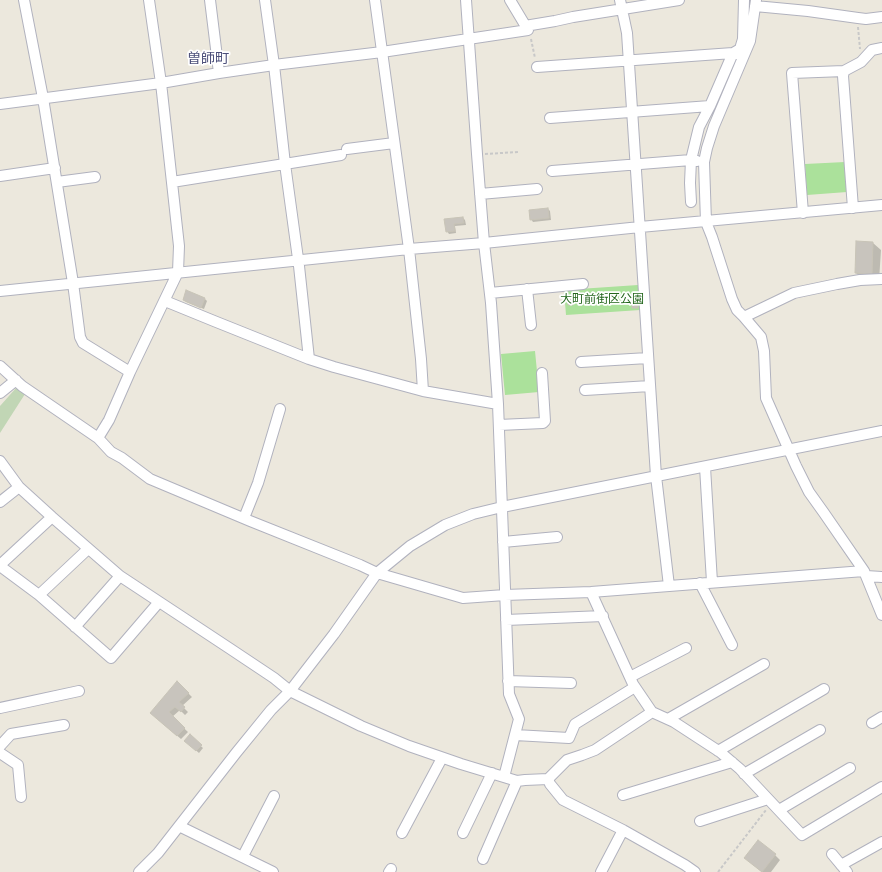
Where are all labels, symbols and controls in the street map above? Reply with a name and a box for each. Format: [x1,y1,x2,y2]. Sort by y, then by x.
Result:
district label: 曽師町 [187,52,229,68]
park label: 大町前街区公園 [560,293,644,307]

